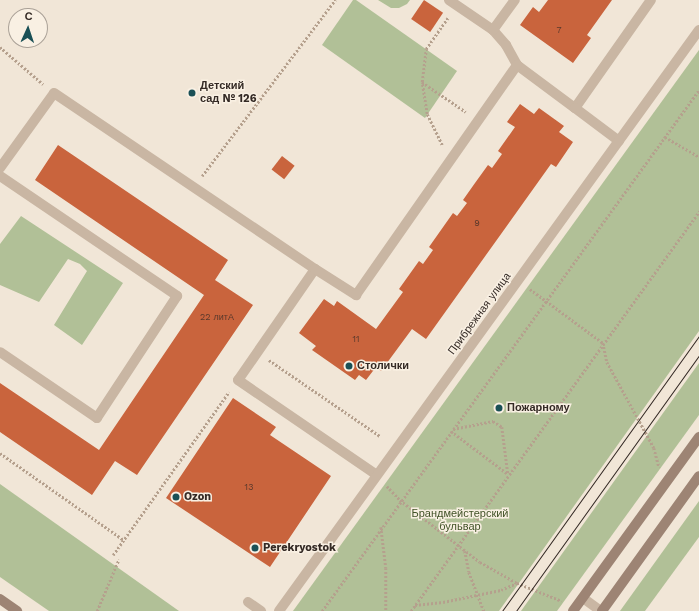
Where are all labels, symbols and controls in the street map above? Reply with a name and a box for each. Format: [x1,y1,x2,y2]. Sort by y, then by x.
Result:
north arrow [8,8,48,48]
text: С [24,10,33,23]
house number: 7 [556,25,562,35]
place label: Детский сад № 126 [200,80,257,106]
marker: Детский сад № 126 [187,88,197,98]
house number: 9 [474,218,480,228]
street label: Прибрежная улица [446,270,514,358]
house number: 22 литА [200,312,234,322]
house number: 11 [352,334,360,344]
place label: Столички [357,359,409,373]
marker: Столички [344,361,354,371]
place label: Пожарному [507,401,570,415]
marker: Пожарному [494,403,504,413]
house number: 13 [245,482,253,492]
place label: Ozon [184,490,211,504]
marker: Ozon [171,492,181,502]
park label: Брандмейстерский бульвар [411,508,509,534]
place label: Perekryostok [263,541,336,555]
marker: Perekryostok [250,543,260,553]

